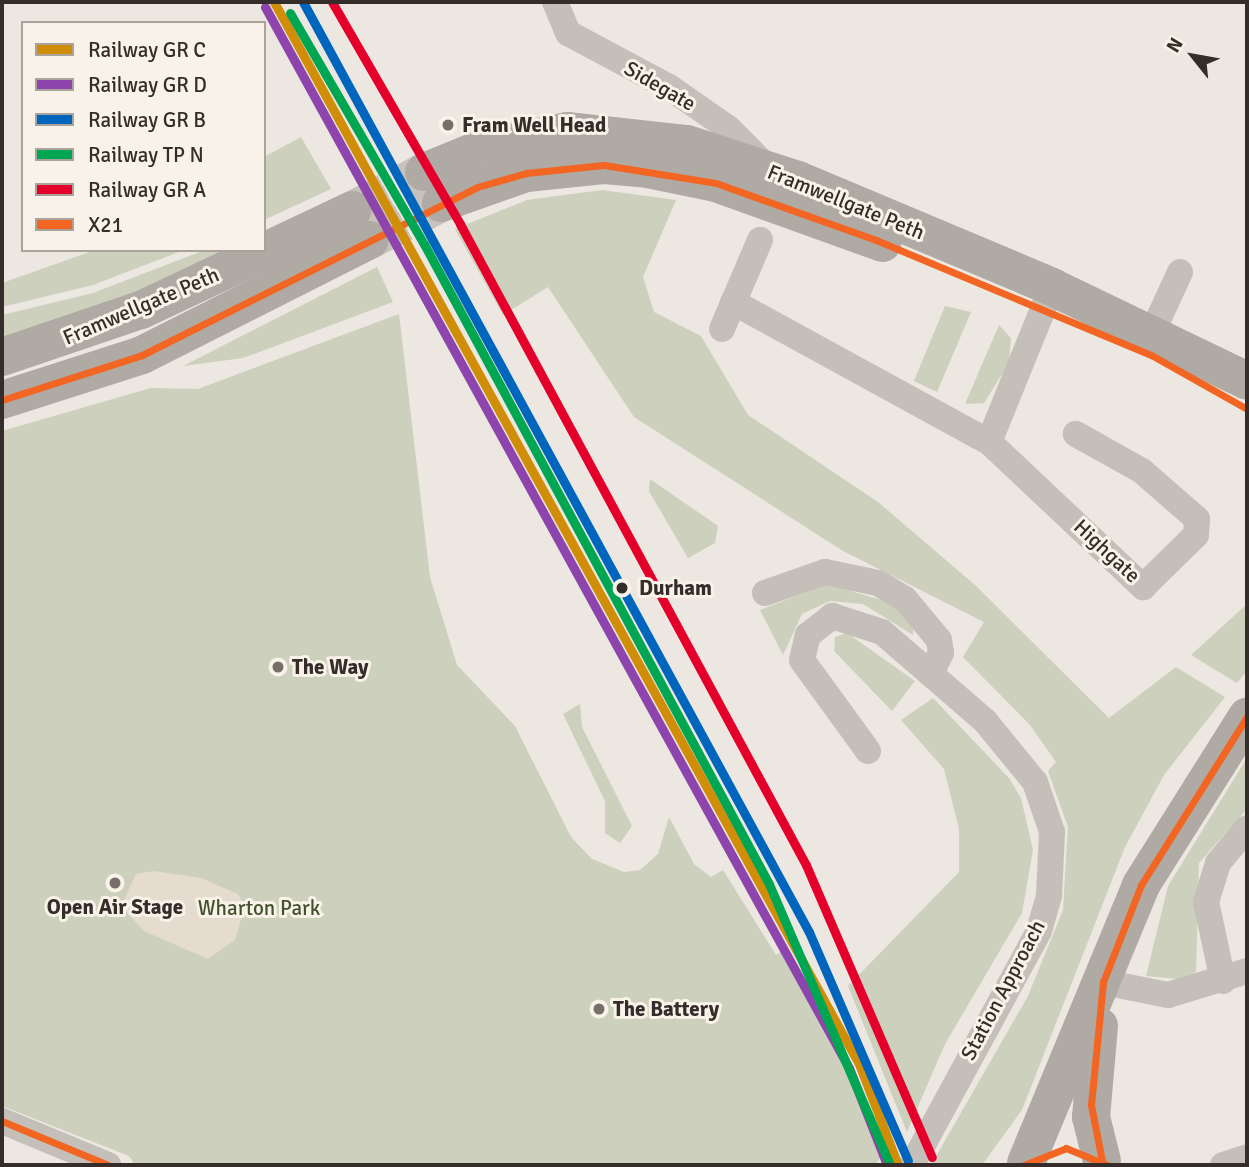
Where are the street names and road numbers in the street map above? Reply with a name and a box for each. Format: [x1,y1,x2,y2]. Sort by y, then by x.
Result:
street label: Sidegate [620,56,700,116]
street label: Framwellgate Peth [764,159,928,245]
street label: Framwellgate Peth [59,262,223,350]
street label: Highgate [1069,514,1145,588]
street label: Station Approach [956,916,1050,1064]

